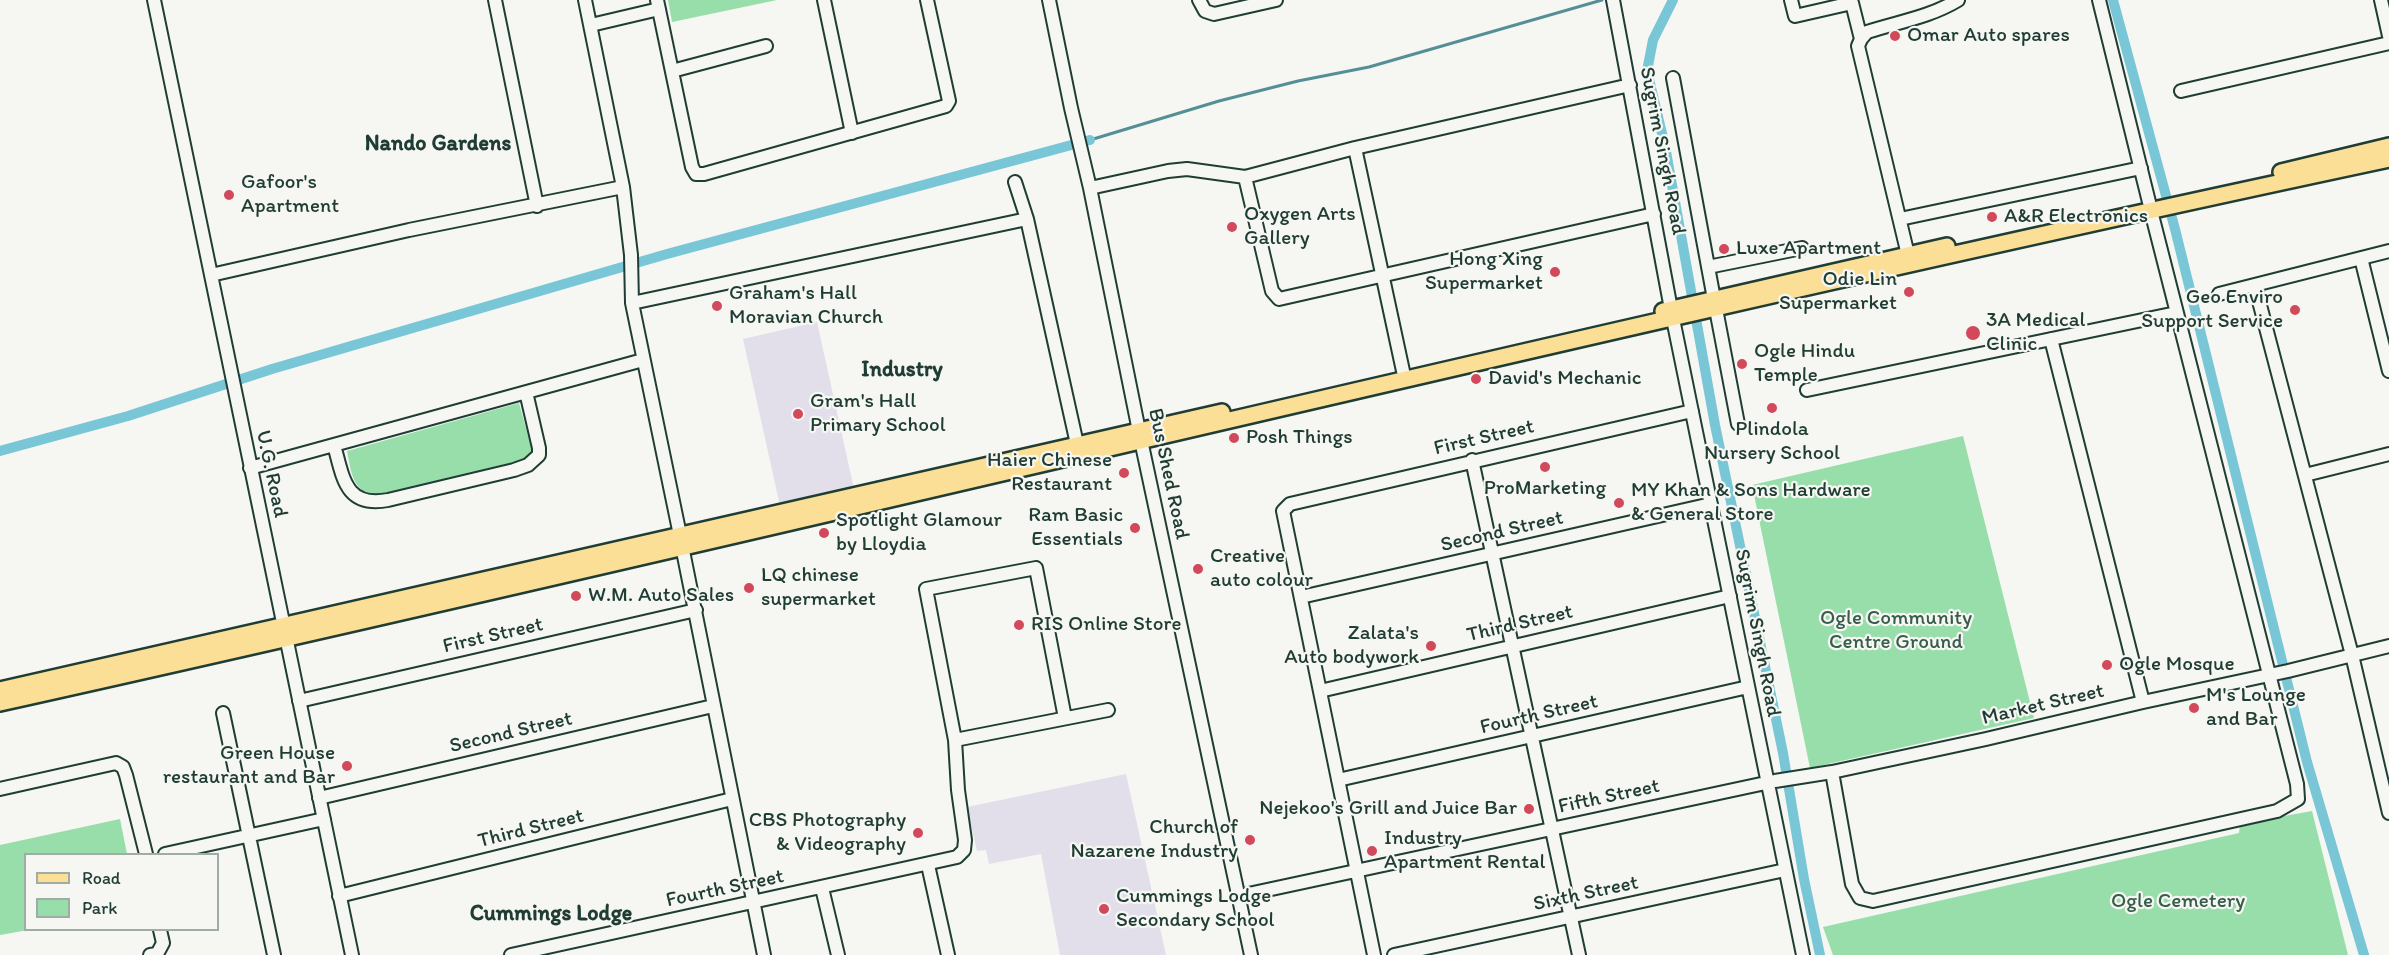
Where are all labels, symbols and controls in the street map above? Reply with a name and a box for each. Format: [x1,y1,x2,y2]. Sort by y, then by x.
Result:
place label: Omar Auto spares [1907,23,2070,49]
marker: Omar Auto spares [1888,29,1902,43]
street label: Sugrim Singh Road [1633,65,1691,237]
district label: Nando Gardens [365,131,511,157]
place label: Gafoor's Apartment [241,170,339,220]
marker: Gafoor's Apartment [222,188,236,202]
place label: Oxygen Arts Gallery [1244,202,1356,252]
place label: A&R Electronics [2004,204,2148,230]
marker: A&R Electronics [1985,210,1999,224]
marker: Oxygen Arts Gallery [1225,220,1239,234]
place label: Luxe Apartment [1736,236,1881,262]
marker: Luxe Apartment [1717,242,1731,256]
place label: Hong Xing Supermarket [1425,247,1543,297]
marker: Hong Xing Supermarket [1548,265,1562,279]
place label: Odie Lin Supermarket [1779,267,1897,317]
place label: Graham's Hall Moravian Church [729,281,883,331]
marker: Odie Lin Supermarket [1902,285,1916,299]
place label: Geo Enviro Support Service [2141,285,2283,335]
marker: Graham's Hall Moravian Church [710,299,724,313]
marker: Geo Enviro Support Service [2288,303,2302,317]
place label: 3A Medical Clinic [1986,308,2085,358]
marker: 3A Medical Clinic [1964,324,1982,342]
place label: Ogle Hindu Temple [1754,339,1855,389]
district label: Industry [861,357,943,383]
marker: Ogle Hindu Temple [1735,357,1749,371]
place label: David's Mechanic [1488,366,1642,392]
marker: David's Mechanic [1469,372,1483,386]
place label: Gram's Hall Primary School [810,389,946,439]
marker: Plindola Nursery School [1765,401,1779,415]
street label: Bus Shed Road [1142,406,1194,542]
marker: Gram's Hall Primary School [791,407,805,421]
street label: First Street [1431,414,1537,462]
place label: Plindola Nursery School [1704,417,1840,467]
place label: Posh Things [1246,425,1353,451]
street label: U.G. Road [249,428,293,520]
marker: Posh Things [1227,431,1241,445]
place label: Haier Chinese Restaurant [987,448,1112,498]
marker: ProMarketing [1538,460,1552,474]
marker: Haier Chinese Restaurant [1117,466,1131,480]
place label: ProMarketing [1484,476,1606,502]
place label: MY Khan & Sons Hardware & General Store [1631,478,1871,528]
marker: MY Khan & Sons Hardware & General Store [1612,496,1626,510]
place label: Ram Basic Essentials [1028,503,1123,553]
street label: Second Street [1438,506,1566,558]
place label: Spotlight Glamour by Lloydia [836,508,1002,558]
marker: Ram Basic Essentials [1128,521,1142,535]
marker: Spotlight Glamour by Lloydia [817,526,831,540]
place label: Creative auto colour [1210,544,1313,594]
street label: Sugrim Singh Road [1728,547,1786,719]
marker: Creative auto colour [1191,562,1205,576]
place label: LQ chinese supermarket [761,563,876,613]
marker: LQ chinese supermarket [742,581,756,595]
place label: W.M. Auto Sales [588,583,734,609]
marker: W.M. Auto Sales [569,589,583,603]
street label: Third Street [1465,600,1575,648]
park label: Ogle Community Centre Ground [1820,606,1972,656]
street label: First Street [440,612,546,660]
place label: RIS Online Store [1031,612,1181,638]
marker: RIS Online Store [1012,618,1026,632]
place label: Zalata's Auto bodywork [1284,621,1419,671]
marker: Zalata's Auto bodywork [1424,639,1438,653]
place label: Ogle Mosque [2119,652,2235,678]
marker: Ogle Mosque [2100,658,2114,672]
street label: Market Street [1979,679,2107,731]
place label: M's Lounge and Bar [2206,683,2306,733]
street label: Fourth Street [1478,689,1600,741]
marker: M's Lounge and Bar [2187,701,2201,715]
street label: Second Street [447,707,575,759]
place label: Green House restaurant and Bar [163,741,335,791]
marker: Green House restaurant and Bar [340,759,354,773]
street label: Fifth Street [1556,774,1662,820]
place label: Nejekoo's Grill and Juice Bar [1259,796,1517,822]
marker: Nejekoo's Grill and Juice Bar [1522,802,1536,816]
street label: Third Street [476,804,586,854]
place label: CBS Photography & Videography [749,808,906,858]
place label: Church of Nazarene Industry [1070,815,1238,865]
marker: CBS Photography & Videography [911,826,925,840]
place label: Industry Apartment Rental [1384,826,1545,876]
marker: Church of Nazarene Industry [1243,833,1257,847]
marker: Industry Apartment Rental [1365,844,1379,858]
legend [24,853,219,931]
street label: Fourth Street [664,864,786,914]
text: Road [82,867,121,889]
street label: Sixth Street [1531,871,1641,917]
place label: Cummings Lodge Secondary School [1116,884,1275,934]
park label: Ogle Cemetery [2111,889,2245,915]
text: Park [82,897,117,919]
district label: Cummings Lodge [470,901,632,927]
marker: Cummings Lodge Secondary School [1097,902,1111,916]

